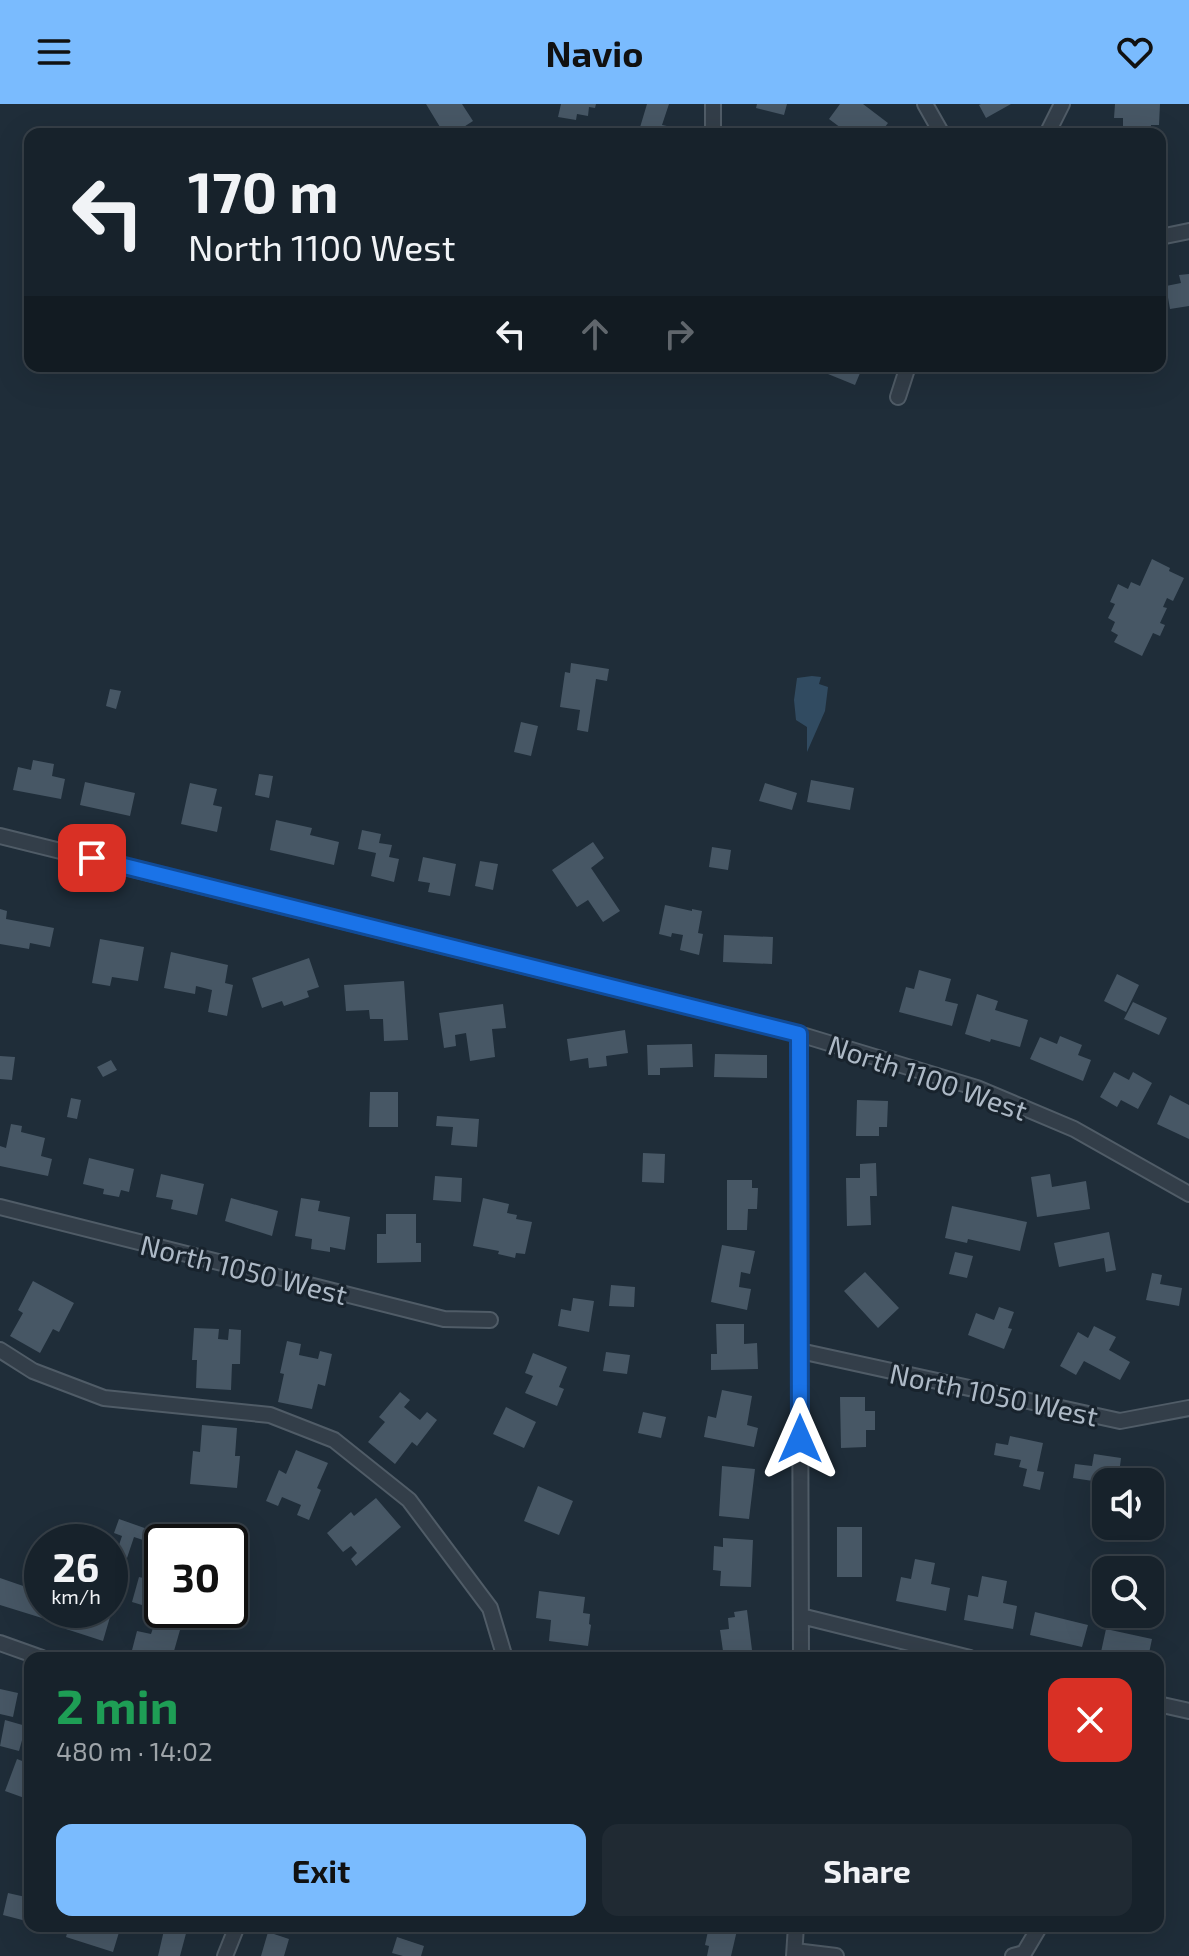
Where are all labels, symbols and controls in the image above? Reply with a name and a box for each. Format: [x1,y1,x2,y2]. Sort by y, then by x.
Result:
icon: menu [32,30,76,74]
icon: heart [1113,30,1157,74]
text: Navio [546,31,643,74]
text: 170 m [188,157,339,224]
icon: left [56,160,160,264]
text: North 1100 West [188,225,455,268]
icon: left [489,312,533,356]
icon: ahead [573,312,617,356]
icon: right [657,312,701,356]
pin [58,824,126,892]
icon: arrive [70,836,114,880]
street label: North 1100 West [824,1027,1032,1127]
street label: North 1050 West [137,1227,351,1311]
street label: North 1050 West [887,1355,1101,1433]
position arrow [758,1397,842,1481]
map controls [1092,1468,1164,1628]
button: sound [1092,1468,1164,1540]
speed limit sign: 30 [144,1524,248,1628]
text: 26 [53,1542,99,1590]
button: search [1092,1556,1164,1628]
text: km/h [51,1584,101,1608]
text: 2 min [56,1676,179,1734]
button: close [1048,1678,1132,1762]
text: 480 m · 14:02 [56,1735,213,1766]
button: Exit [56,1824,586,1916]
button: Share [602,1824,1132,1916]

